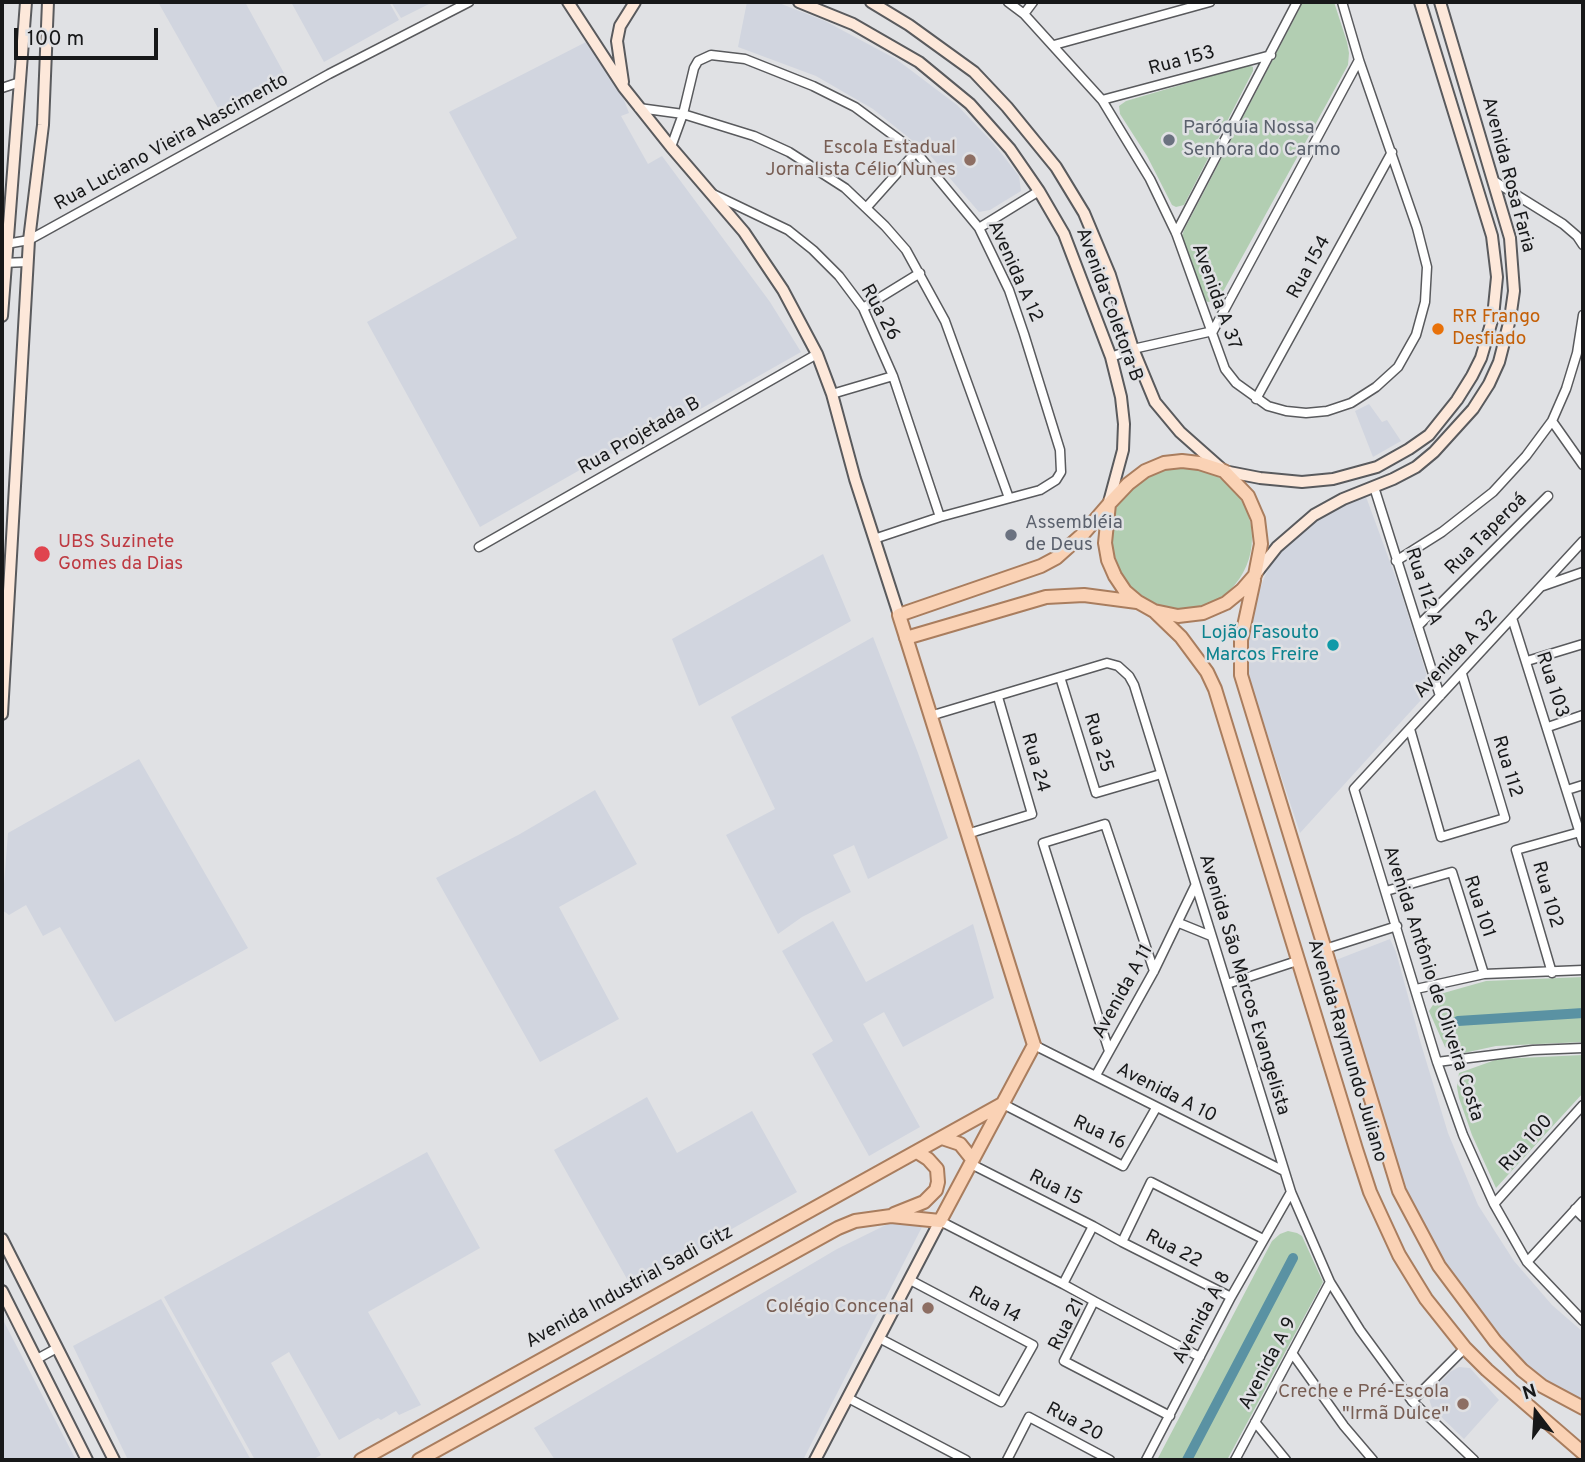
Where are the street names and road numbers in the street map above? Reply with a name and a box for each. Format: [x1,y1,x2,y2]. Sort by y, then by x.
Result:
street label: Rua 153 [1146,42,1218,82]
street label: Rua Luciano Vieira Nascimento [51,69,293,217]
street label: Avenida Rosa Faria [1475,95,1539,255]
street label: Avenida A 12 [981,218,1047,326]
street label: Avenida Coletora B [1070,225,1146,385]
street label: Rua 154 [1283,232,1337,304]
street label: Avenida A 37 [1185,241,1245,353]
street label: Rua 26 [854,281,904,345]
street label: Rua Projetada B [575,393,705,481]
street label: Rua Taperoá [1441,489,1533,581]
street label: Rua 112 A [1399,545,1445,629]
street label: Avenida A 32 [1410,606,1504,704]
street label: Rua 103 [1530,649,1572,721]
street label: Rua 25 [1077,710,1117,776]
street label: Rua 24 [1015,731,1053,795]
street label: Rua 112 [1486,733,1526,801]
street label: Avenida Antônio de Oliveira Costa [1377,844,1487,1124]
street label: Avenida São Marcos Evangelista [1192,852,1294,1118]
street label: Rua 102 [1526,859,1566,931]
street label: Rua 101 [1457,873,1499,941]
street label: Avenida Raymundo Juliano [1301,937,1391,1165]
street label: Avenida A 11 [1089,941,1159,1043]
street label: Avenida A 10 [1112,1059,1220,1129]
street label: Rua 100 [1495,1111,1559,1177]
street label: Rua 16 [1069,1112,1129,1156]
street label: Rua 15 [1025,1166,1085,1212]
street label: Avenida Industrial Sadi Gitz [522,1221,738,1355]
street label: Rua 22 [1141,1226,1205,1274]
street label: Avenida A 8 [1169,1268,1237,1368]
street label: Rua 14 [964,1283,1024,1329]
street label: Rua 21 [1045,1295,1091,1355]
street label: Avenida A 9 [1235,1314,1303,1414]
street label: Rua 20 [1042,1399,1106,1447]

